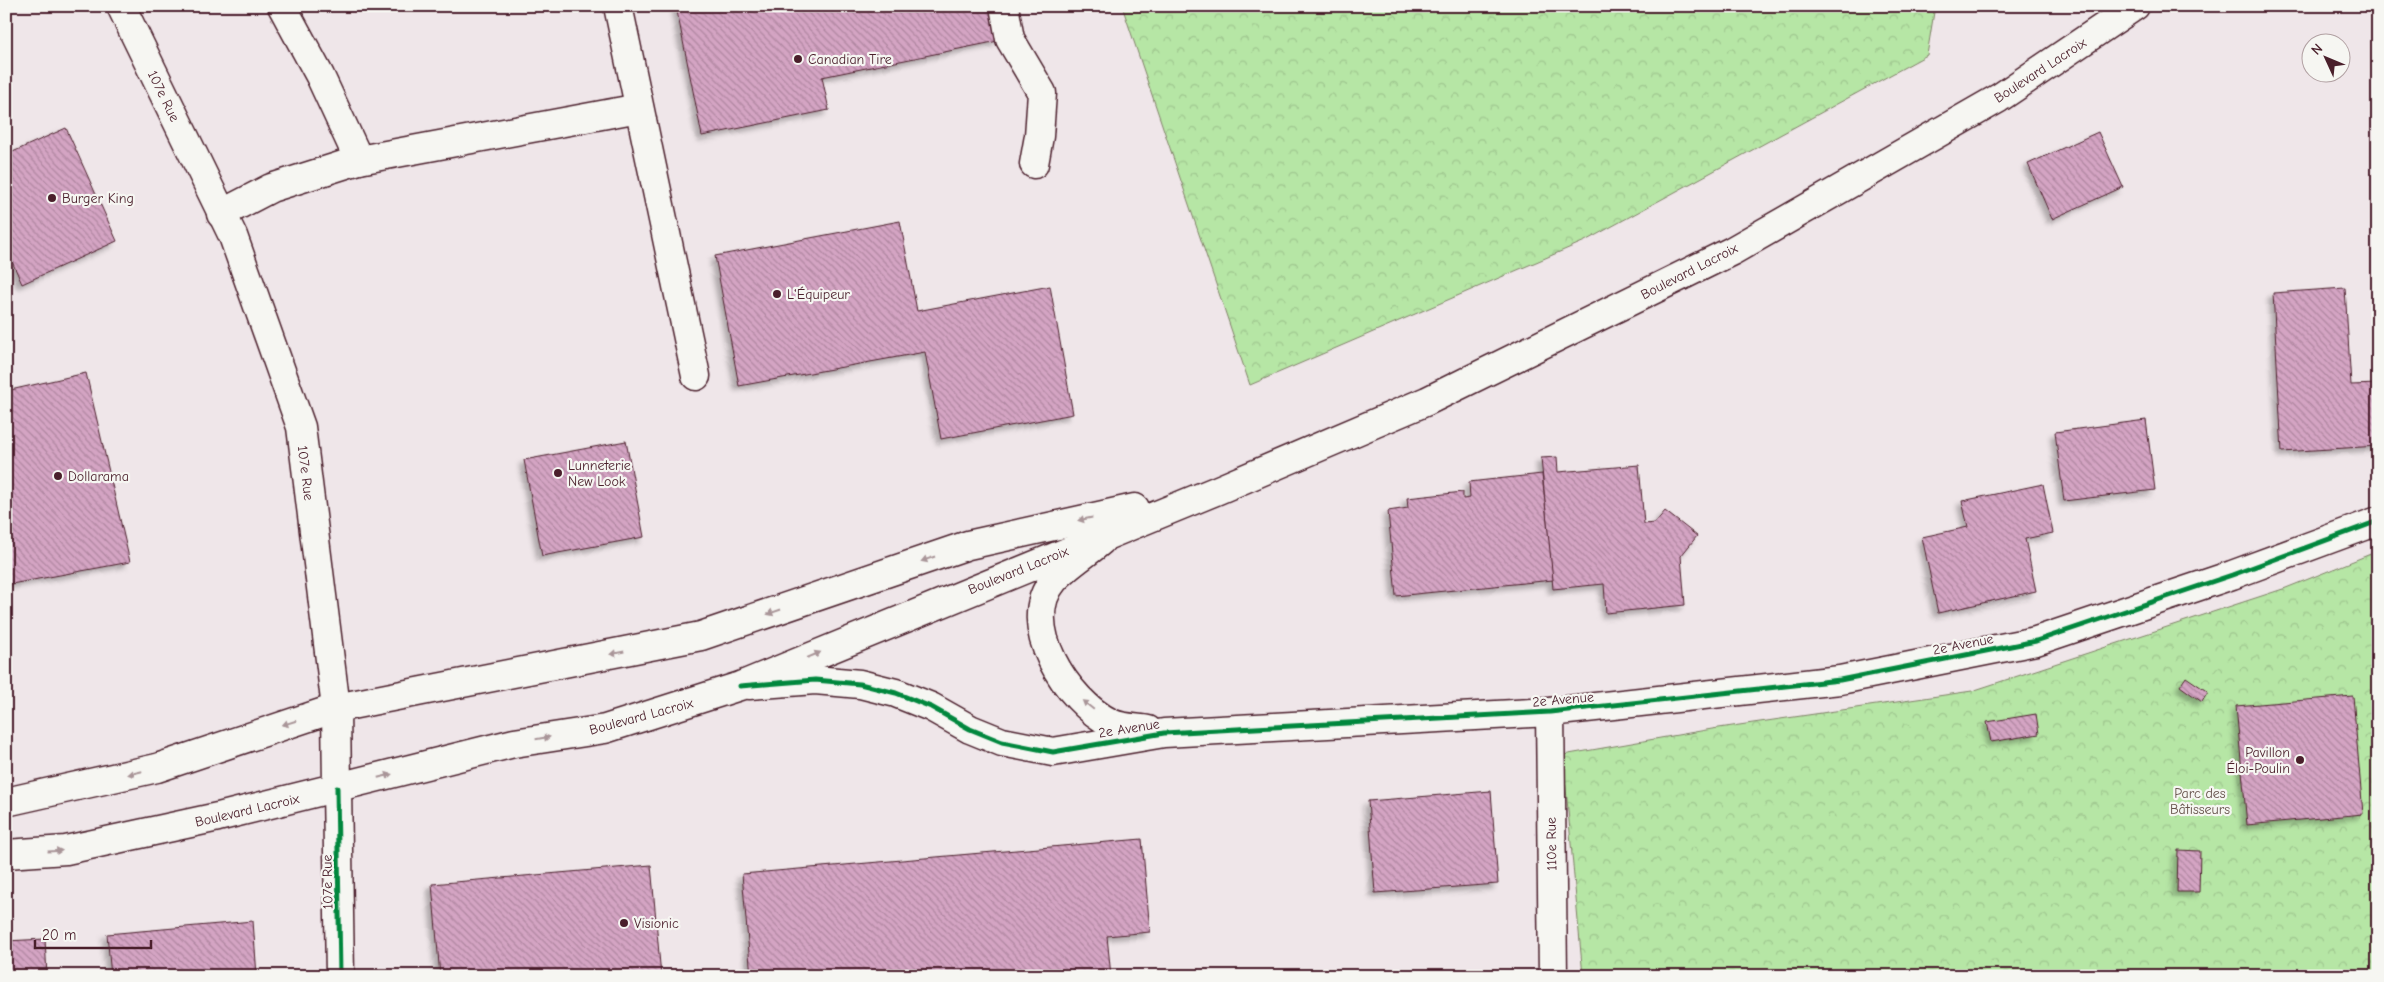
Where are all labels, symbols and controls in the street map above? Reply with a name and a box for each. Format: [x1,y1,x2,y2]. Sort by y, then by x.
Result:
north arrow [2302,32,2352,82]
street label: Boulevard Lacroix [1991,34,2090,107]
text: N [2308,40,2326,59]
place label: Canadian Tire [808,51,892,68]
marker: Canadian Tire [792,53,804,65]
street label: 107e Rue [144,68,183,125]
place label: Burger King [62,190,134,207]
marker: Burger King [46,192,58,204]
street label: Boulevard Lacroix [1638,240,1741,303]
place label: L'Équipeur [787,286,850,303]
marker: L'Équipeur [771,288,783,300]
street label: 107e Rue [294,445,317,501]
place label: Lunneterie New Look [568,457,631,490]
marker: Lunneterie New Look [552,467,564,479]
place label: Dollarama [68,468,129,485]
marker: Dollarama [52,470,64,482]
one-way arrow [1078,515,1093,523]
street label: Boulevard Lacroix [966,542,1071,598]
one-way arrow [920,555,935,563]
one-way arrow [766,608,781,616]
street label: 2e Avenue [1931,630,1995,659]
one-way arrow [610,649,625,657]
one-way arrow [807,650,821,658]
street label: 2e Avenue [1532,688,1594,711]
street label: Boulevard Lacroix [587,694,695,738]
one-way arrow [1082,700,1095,711]
street label: 2e Avenue [1097,715,1161,742]
one-way arrow [282,720,297,728]
one-way arrow [535,734,551,742]
place label: Pavillon Éloi-Poulin [2226,744,2290,777]
marker: Pavillon Éloi-Poulin [2294,754,2306,766]
one-way arrow [127,769,142,777]
one-way arrow [377,772,392,780]
park label: Parc des Bâtisseurs [2170,785,2230,818]
street label: Boulevard Lacroix [193,790,301,831]
street label: 110e Rue [1543,817,1560,871]
one-way arrow [47,847,63,855]
street label: 107e Rue [319,854,336,910]
place label: Visionic [634,915,679,932]
scale bar [35,917,151,949]
marker: Visionic [618,917,630,929]
text: 20 m [42,926,76,944]

